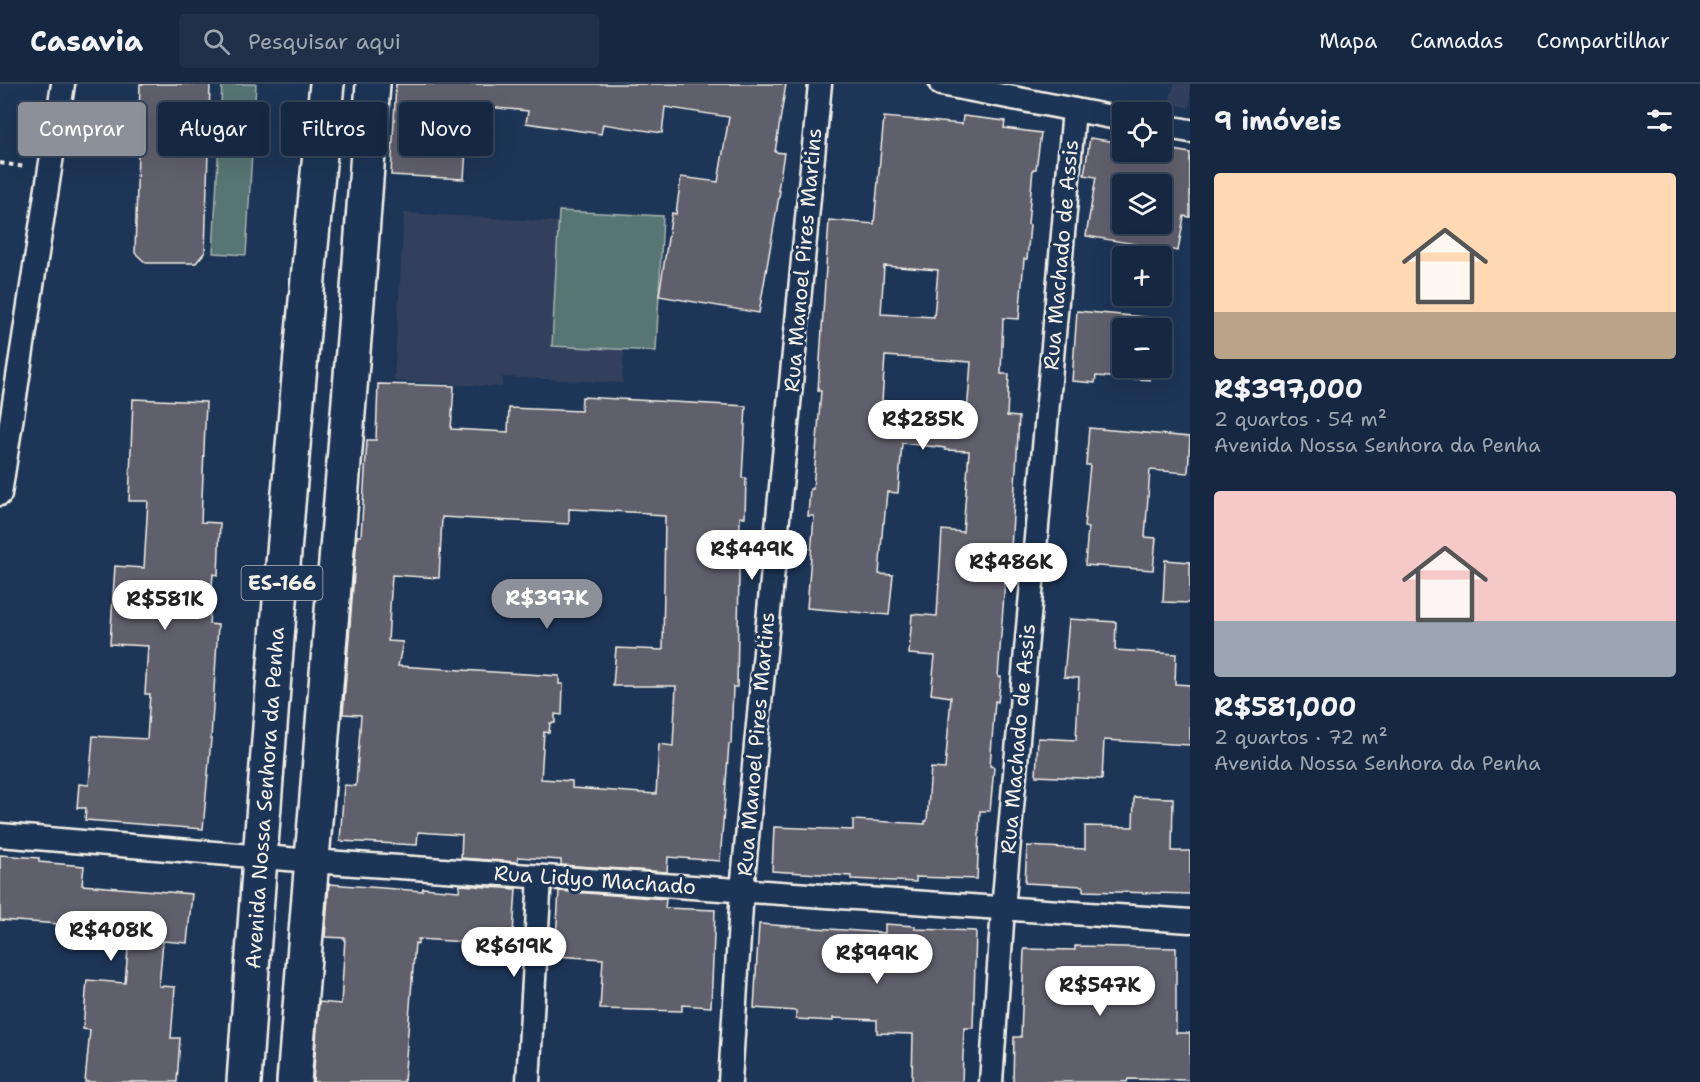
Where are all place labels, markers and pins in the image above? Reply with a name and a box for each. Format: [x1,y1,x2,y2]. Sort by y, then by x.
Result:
pin: R$285K [874,400,972,451]
pin: R$449K [703,530,801,581]
pin: R$486K [962,543,1060,594]
pin: R$397K [498,579,596,630]
pin: R$581K [116,580,214,631]
pin: R$408K [62,911,160,962]
pin: R$619K [465,927,563,978]
pin: R$949K [828,934,926,985]
pin: R$547K [1051,966,1149,1017]

